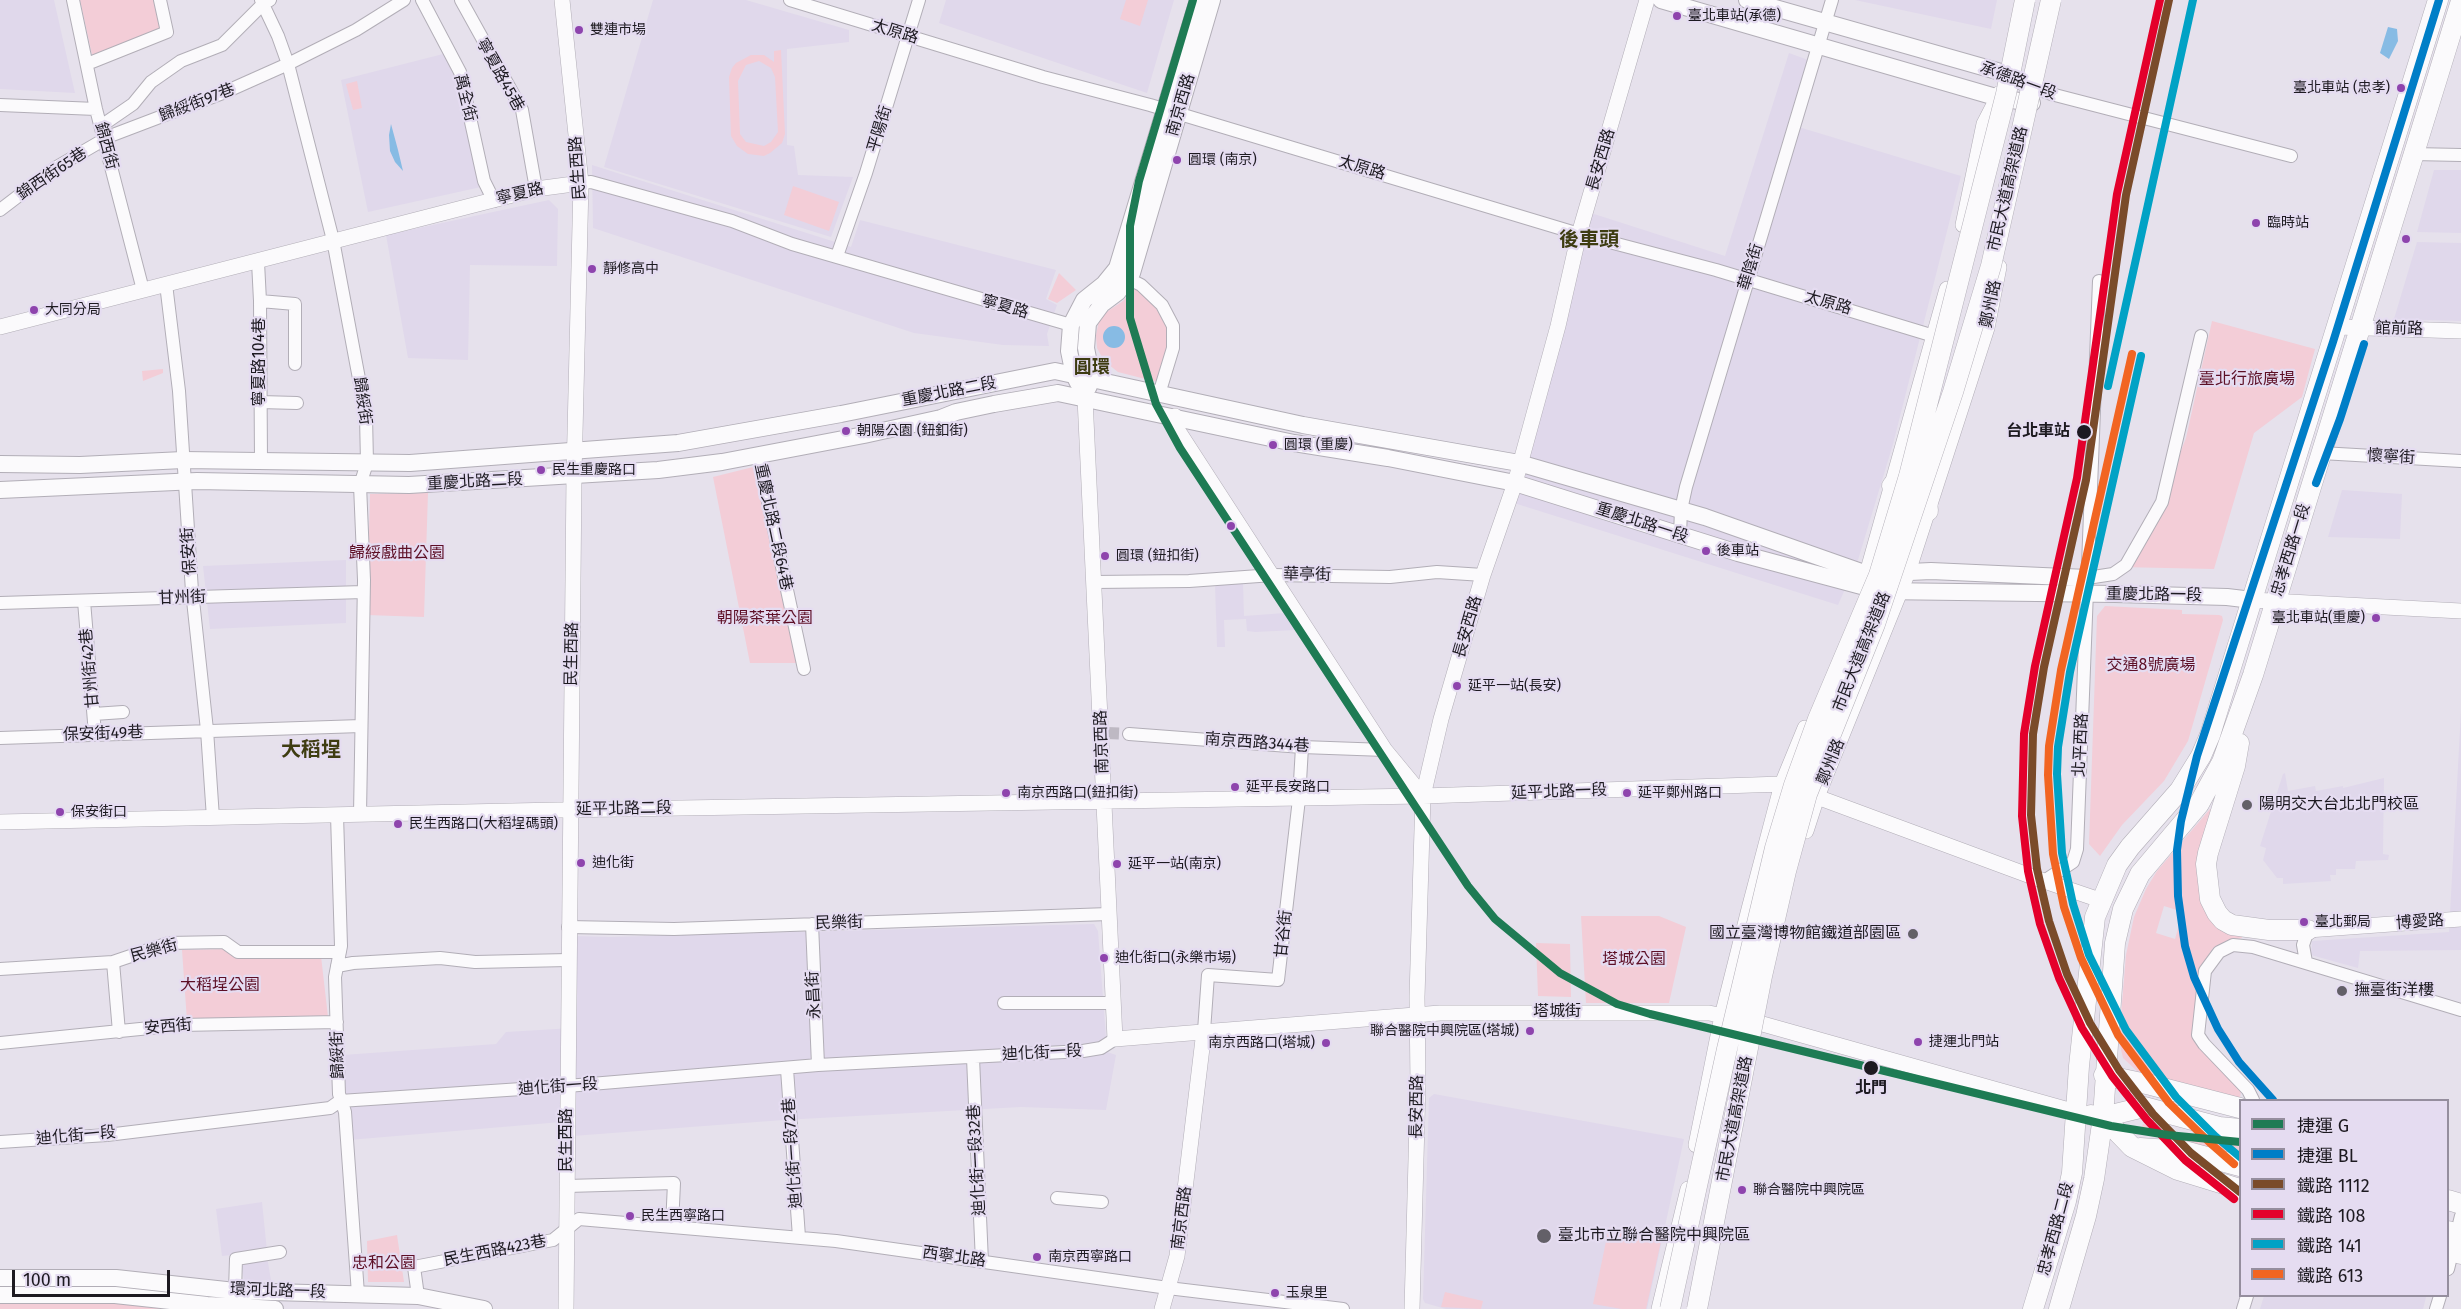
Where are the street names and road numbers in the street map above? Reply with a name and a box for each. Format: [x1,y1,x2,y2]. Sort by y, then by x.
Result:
street label: 太原路 [869,16,921,48]
street label: 寧夏路45巷 [472,35,528,115]
street label: 承德路一段 [1977,58,2059,104]
street label: 萬全街 [450,72,480,124]
street label: 南京西路 [1163,72,1199,138]
street label: 歸綏街97巷 [157,80,237,126]
street label: 平陽街 [864,103,896,155]
street label: 錦西街 [91,120,121,172]
street label: 市民大道高架道路 [1984,124,2032,254]
street label: 長安西路 [1583,127,1619,193]
street label: 民生西路 [566,135,590,201]
street label: 錦西街65巷 [13,144,91,204]
street label: 太原路 [1336,152,1388,184]
street label: 寧夏路 [494,179,546,209]
street label: 華陰街 [1735,241,1767,293]
street label: 鄭州路 [1977,279,2005,329]
street label: 太原路 [1802,287,1854,319]
street label: 寧夏路 [979,291,1031,323]
street label: 寧夏路104巷 [250,318,270,406]
street label: 館前路 [2375,319,2423,339]
street label: 重慶北路二段 [900,373,998,411]
street label: 歸綏街 [349,376,375,426]
street label: 懷寧街 [2367,446,2415,468]
street label: 重慶北路二段64巷 [750,462,796,592]
street label: 重慶北路二段 [427,470,523,494]
street label: 重慶北路一段 [1593,499,1691,547]
street label: 忠孝西路一段 [2268,501,2314,599]
street label: 保安街 [178,526,200,576]
street label: 華亭街 [1283,565,1331,585]
street label: 重慶北路一段 [2106,585,2202,605]
street label: 甘州街 [158,588,206,608]
street label: 市民大道高架道路 [1829,589,1895,715]
street label: 長安西路 [1450,594,1486,660]
street label: 民生西路 [562,622,582,686]
street label: 甘州街42巷 [77,627,103,709]
street label: 南京西路 [1091,710,1113,774]
street label: 北平西路 [2070,713,2092,777]
street label: 保安街49巷 [62,723,144,745]
street label: 南京西路344巷 [1204,730,1310,756]
street label: 鄭州路 [1813,736,1849,788]
street label: 延平北路一段 [1511,781,1607,803]
street label: 延平北路二段 [576,799,672,819]
street label: 甘谷街 [1272,909,1296,959]
street label: 博愛路 [2395,911,2445,933]
street label: 民樂街 [815,913,863,933]
street label: 民樂街 [128,936,180,966]
street label: 永昌街 [803,971,825,1019]
street label: 塔城街 [1533,1002,1581,1022]
street label: 安西街 [143,1015,193,1039]
street label: 歸綏街 [328,1031,348,1079]
street label: 迪化街一段 [1002,1041,1082,1065]
street label: 市民大道高架道路 [1713,1054,1757,1184]
street label: 迪化街一段 [517,1075,599,1099]
street label: 長安西路 [1407,1075,1427,1139]
street label: 迪化街一段72巷 [780,1097,806,1209]
street label: 迪化街一段32巷 [964,1104,990,1216]
street label: 民生西路 [557,1108,577,1172]
street label: 迪化街一段 [35,1123,117,1149]
street label: 忠孝西路二段 [2034,1180,2078,1278]
street label: 南京西路 [1169,1185,1195,1251]
street label: 民生西路423巷 [442,1232,548,1270]
street label: 西寧北路 [921,1243,987,1271]
street label: 環河北路一段 [230,1280,326,1302]

